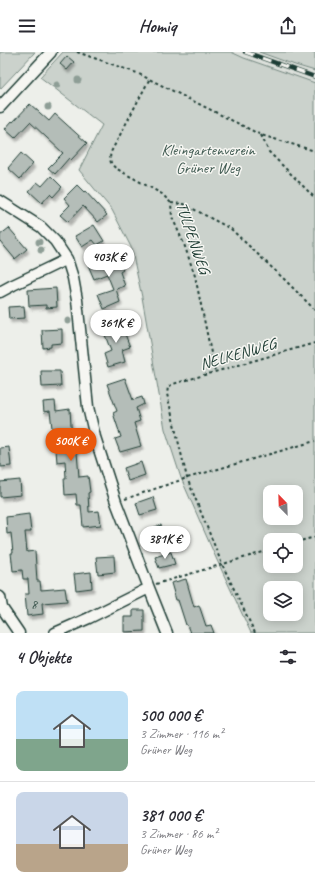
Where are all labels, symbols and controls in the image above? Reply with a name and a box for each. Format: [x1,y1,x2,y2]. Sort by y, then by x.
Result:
icon: menu [16,15,38,37]
text: Homiq [139,15,176,37]
icon: share [277,15,299,37]
park label: Kleingartenverein Grüner Weg [161,140,256,178]
street label: TULPENWEG [171,199,215,278]
pin: 403K € [76,244,142,278]
text: 403K € [92,249,126,265]
pin: 361K € [83,310,149,344]
text: 361K € [99,315,133,331]
street label: NELKENWEG [198,333,280,374]
pin: 500K € [38,428,104,462]
text: 500K € [55,433,87,449]
north arrow [263,485,303,525]
map controls [263,485,303,621]
pin: 381K € [132,526,198,560]
text: 381K € [148,531,182,547]
button: locate [263,533,303,573]
button: layers [263,581,303,621]
house number: 8 [31,596,39,613]
icon: filters [277,646,299,668]
text: 4 Objekte [16,647,71,668]
text: 500 000 € [140,705,202,726]
icon: home [48,707,96,755]
text: 3 Zimmer · 116 m² [140,726,223,742]
text: Grüner Weg [140,742,192,758]
text: 381 000 € [140,805,202,826]
icon: home [48,808,96,856]
text: 3 Zimmer · 86 m² [140,826,217,842]
text: Grüner Weg [140,842,192,858]

